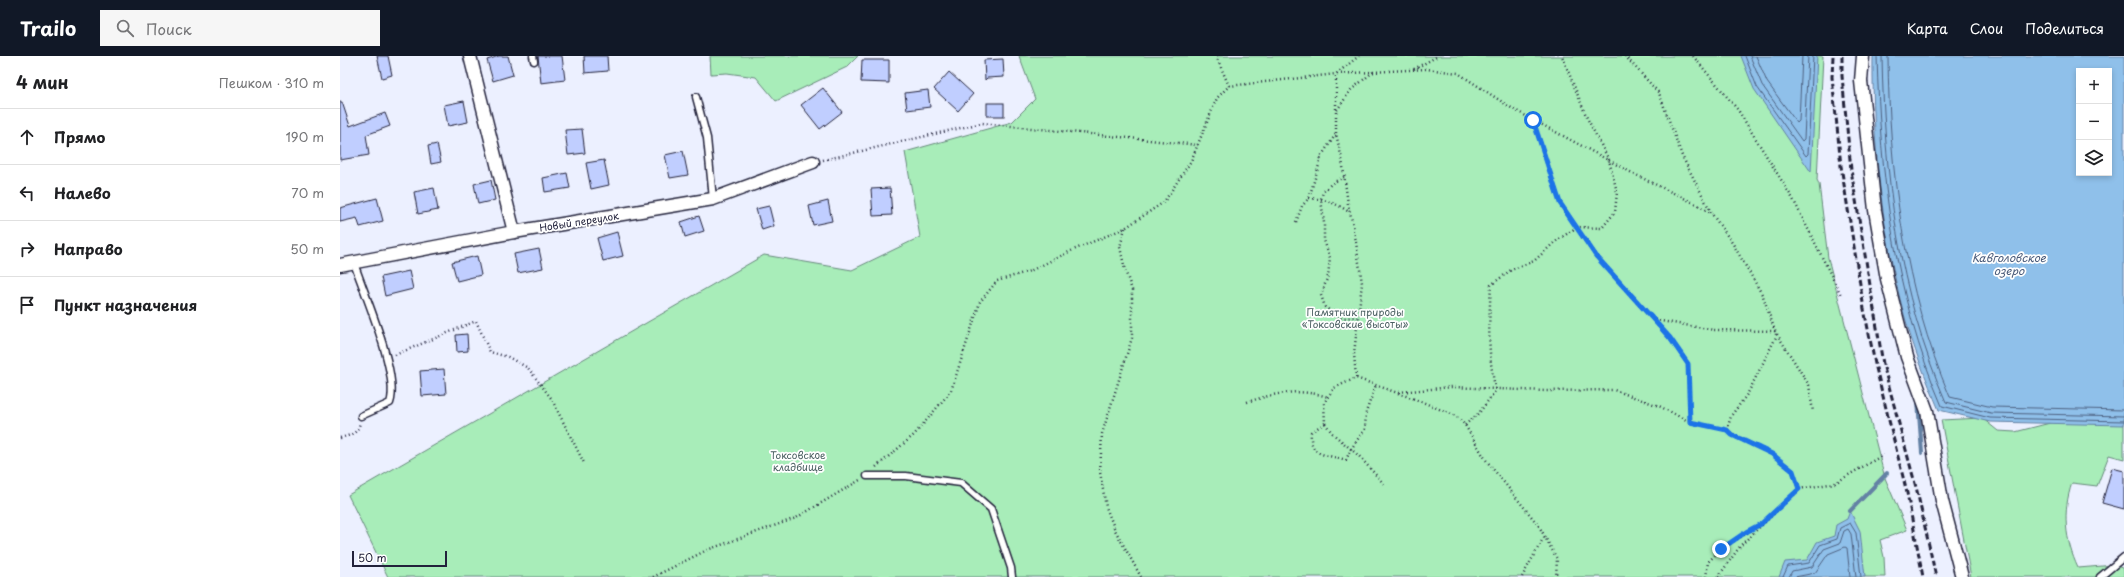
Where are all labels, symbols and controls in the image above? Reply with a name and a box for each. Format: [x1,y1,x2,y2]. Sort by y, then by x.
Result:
search box [100,10,380,46]
text: Trailo [20,14,76,42]
icon: search [114,17,136,39]
text: Поиск [146,17,192,40]
text: Карта [1907,18,1948,39]
text: Слои [1970,18,2003,39]
text: Поделиться [2025,18,2104,39]
map controls [2076,68,2112,176]
button: + [2076,68,2112,104]
text: 4 мин [16,69,69,95]
text: Пешком · 310 m [219,73,324,92]
button: − [2076,104,2112,140]
route start [1524,111,1542,129]
text: Прямо [54,125,105,148]
icon: ahead [16,126,38,148]
text: 190 m [285,127,324,146]
button: layers [2076,140,2112,176]
text: Налево [54,181,111,204]
icon: left [16,182,38,204]
text: 70 m [291,183,324,202]
street label: Новый переулок [538,207,620,236]
text: Направо [54,237,123,260]
icon: right [16,238,38,260]
text: 50 m [290,239,324,258]
water label: Кавголовское озеро [1972,249,2047,279]
text: Пункт назначения [54,293,197,316]
icon: arrive [16,294,38,316]
park label: Памятник природы «Токсовские высоты» [1302,304,1408,331]
park label: Токсовское кладбище [770,447,826,474]
route end [1712,540,1730,558]
scale bar [352,549,447,568]
text: 50 m [358,549,387,566]

